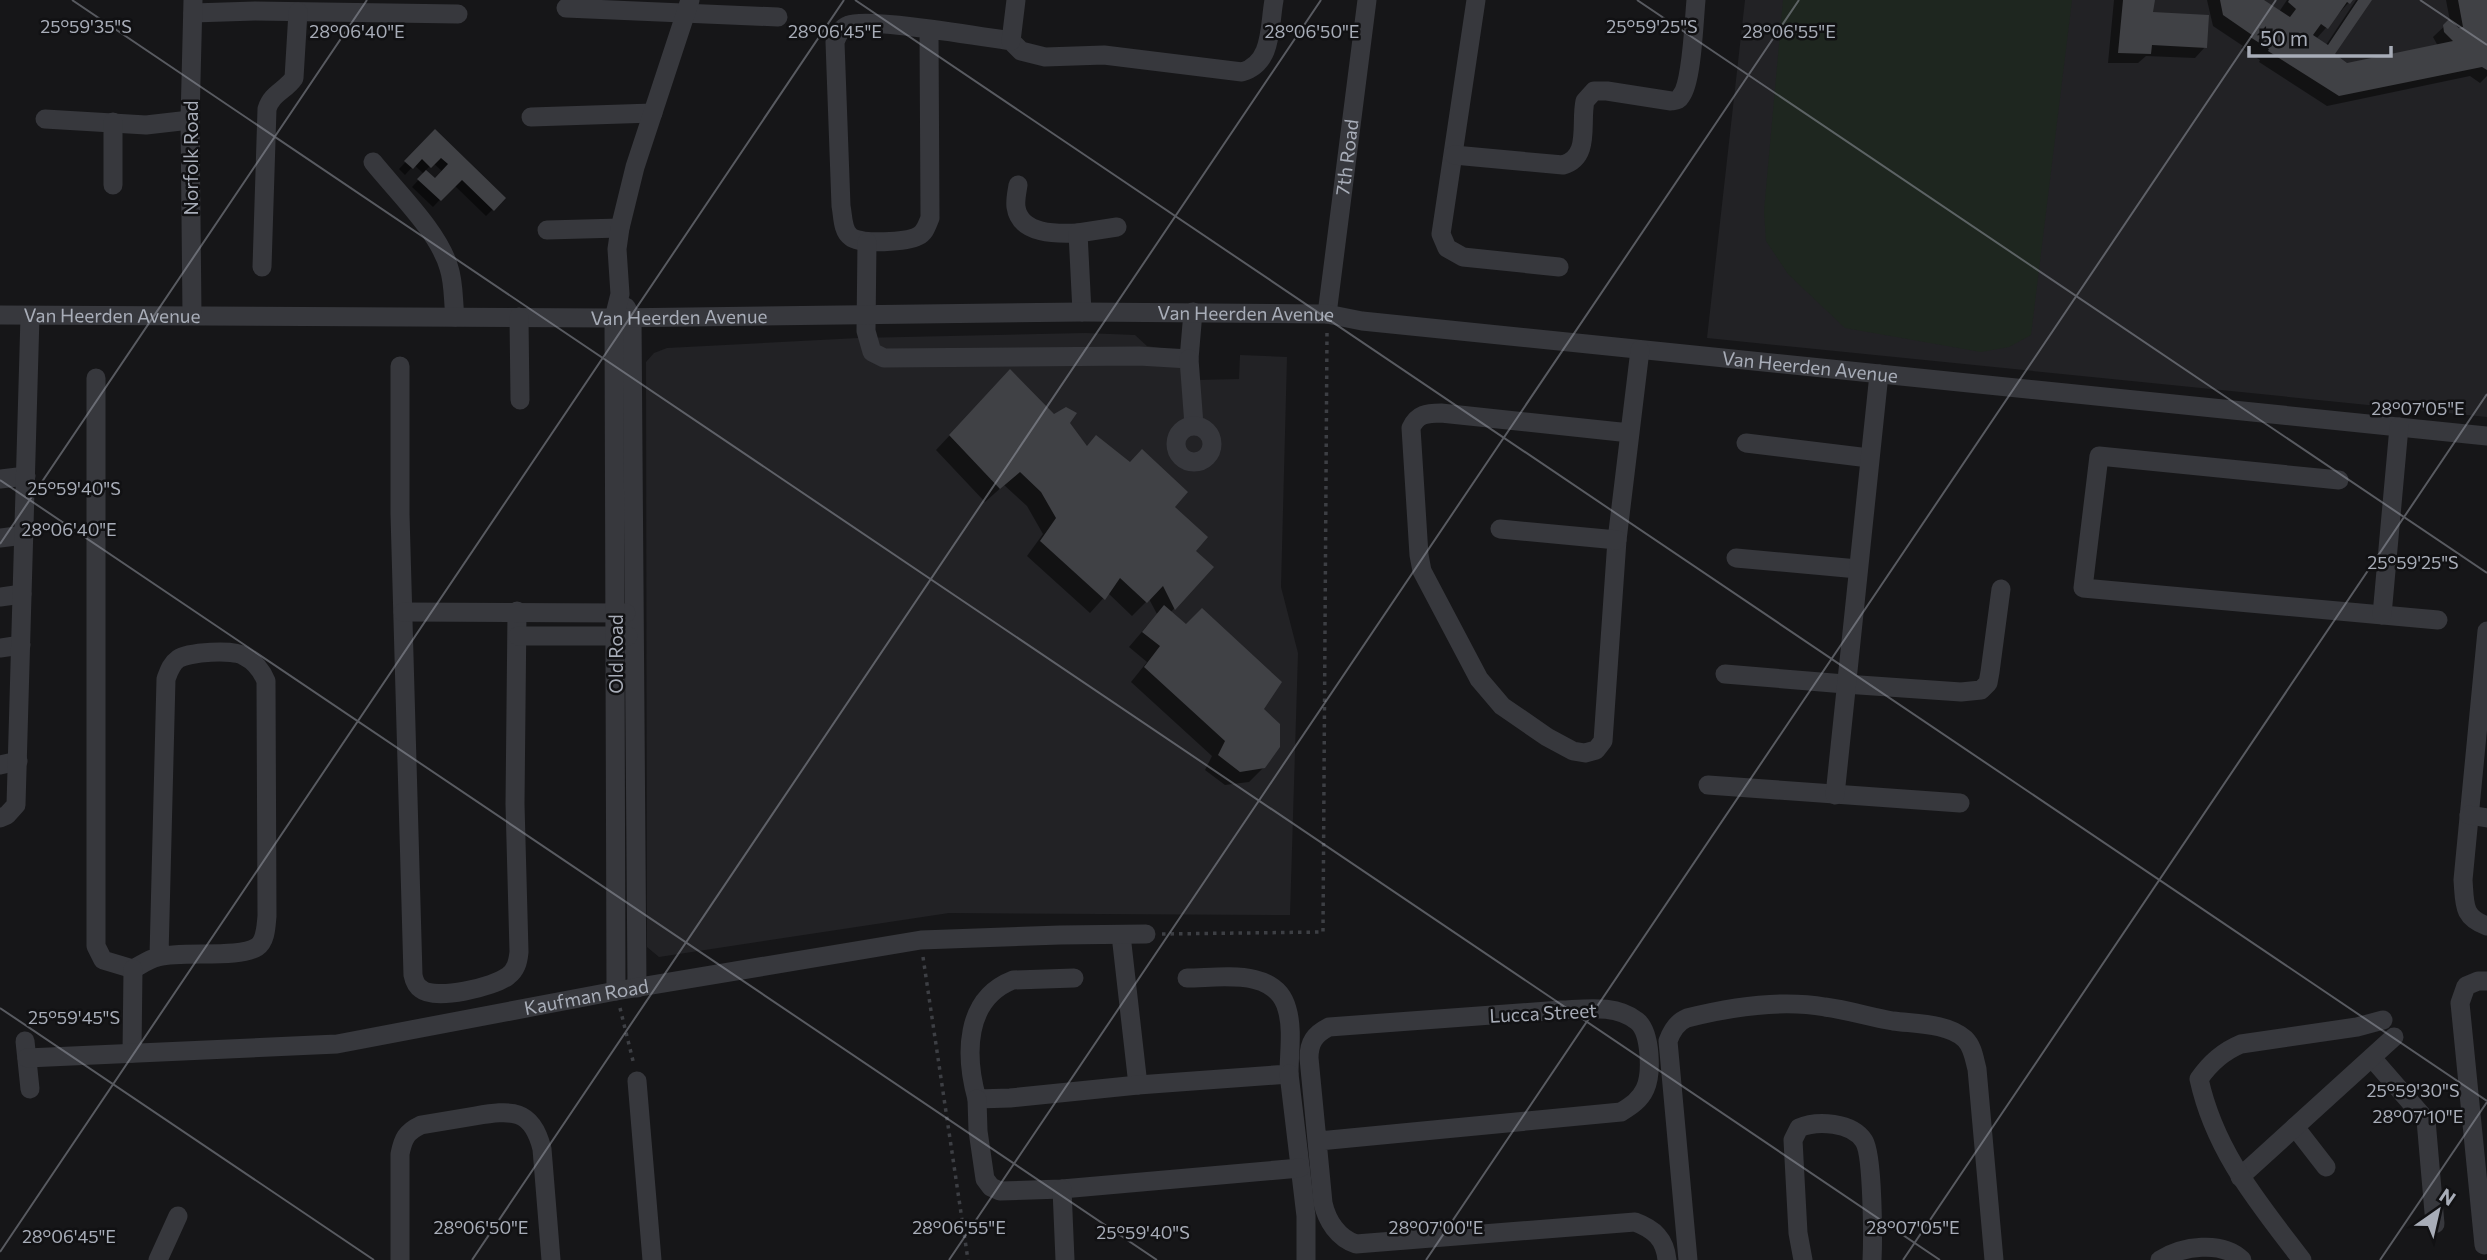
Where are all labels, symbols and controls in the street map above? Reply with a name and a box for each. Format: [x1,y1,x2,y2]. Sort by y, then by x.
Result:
scale bar [2249,14,2391,58]
text: 25°59'35"S [40,15,132,37]
text: 25°59'25"S [1606,15,1698,37]
text: 28°06'40"E [309,20,405,42]
text: 28°06'45"E [788,20,882,42]
text: 28°06'50"E [1264,20,1360,42]
text: 28°06'55"E [1742,20,1836,42]
text: 50 m [2260,25,2308,50]
street label: Norfolk Road [179,101,202,215]
street label: 7th Road [1330,118,1363,197]
street label: Van Heerden Avenue [1157,301,1337,326]
street label: Van Heerden Avenue [23,303,201,327]
street label: Van Heerden Avenue [590,304,768,329]
street label: Van Heerden Avenue [1721,346,1899,387]
text: 28°07'05"E [2371,397,2465,419]
text: 25°59'40"S [27,477,121,499]
text: 28°06'40"E [21,518,117,540]
text: 25°59'25"S [2367,551,2459,573]
street label: Old Road [604,614,627,694]
street label: Kaufman Road [522,974,650,1019]
street label: Lucca Street [1489,998,1597,1027]
text: 25°59'45"S [28,1006,120,1028]
text: 25°59'30"S [2367,1079,2459,1101]
text: 28°07'10"E [2373,1105,2463,1127]
north arrow [2403,1176,2473,1246]
text: N [2435,1183,2460,1210]
text: 28°06'50"E [433,1216,529,1238]
text: 28°06'55"E [912,1216,1006,1238]
text: 28°07'00"E [1389,1216,1483,1238]
text: 28°07'05"E [1866,1216,1960,1238]
text: 25°59'40"S [1096,1221,1190,1243]
text: 28°06'45"E [22,1225,116,1247]

